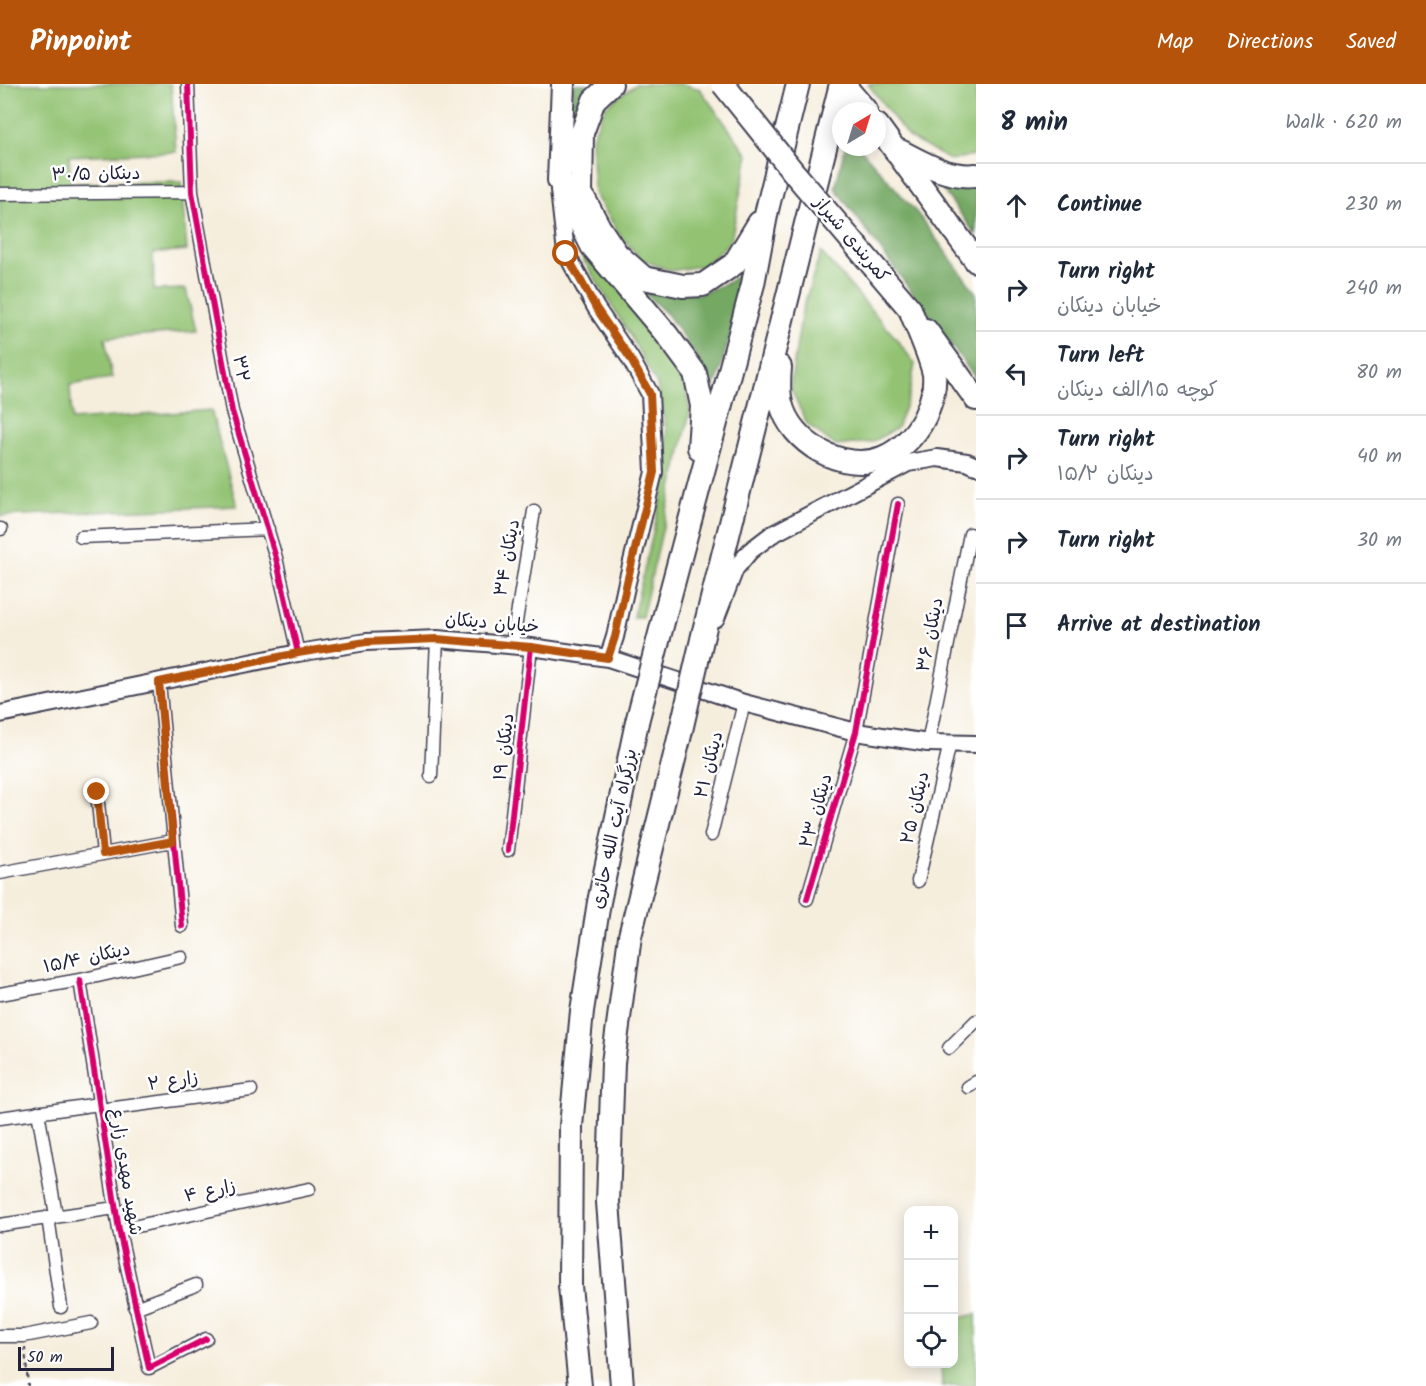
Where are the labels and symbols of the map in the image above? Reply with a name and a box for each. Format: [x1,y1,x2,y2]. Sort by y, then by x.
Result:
north arrow [832,102,886,156]
street label: ۳۰/۵ دینکان [51,160,141,190]
street label: کمربندی شیراز [805,189,896,290]
route start [552,240,578,266]
street label: ۳۲ [223,353,257,385]
street label: ۳۴ دینکان [487,517,529,599]
street label: ۳۶ دینکان [910,595,952,675]
street label: خیابان دینکان [444,605,540,643]
street label: ۱۹ دینکان [487,712,523,782]
street label: ۲۱ دینکان [688,728,732,802]
street label: بزرگراه آیت الله حائری [584,746,646,912]
street label: ۲۵ دینکان [894,769,938,847]
street label: ۲۳ دینکان [793,770,841,852]
route end [83,778,109,804]
street label: ۱۵/۴ دینکان [41,936,133,982]
street label: ۲ زارع [146,1064,200,1100]
street label: شهید مهدی زارع [101,1106,149,1238]
street label: ۴ زارع [181,1172,239,1212]
scale bar [18,1344,114,1372]

